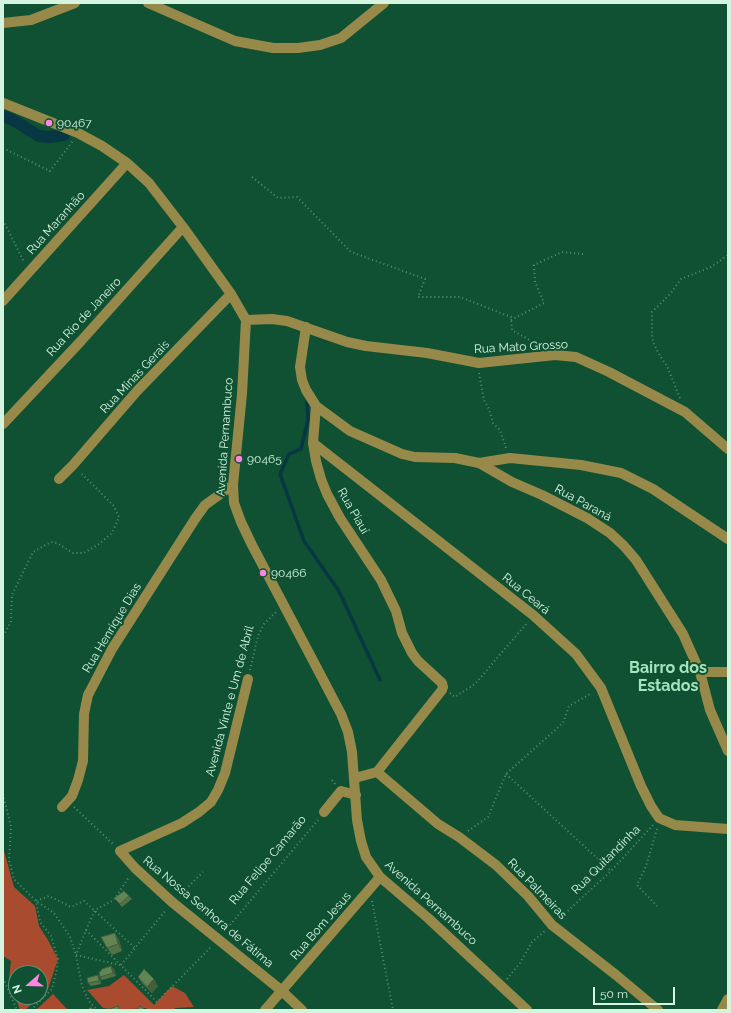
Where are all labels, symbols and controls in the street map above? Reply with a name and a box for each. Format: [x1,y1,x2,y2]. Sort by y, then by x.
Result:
place label: 90467 [57,116,92,130]
marker: 90467 [44,118,54,128]
street label: Rua Maranhão [24,189,88,257]
street label: Rua Rio de Janeiro [44,275,124,359]
street label: Rua Minas Gerais [97,337,173,417]
street label: Rua Mato Grosso [474,337,568,357]
street label: Avenida Pernambuco [214,377,236,497]
place label: 90465 [247,452,282,466]
marker: 90465 [234,454,244,464]
street label: Rua Paraná [552,482,614,524]
street label: Rua Piauí [334,485,372,537]
place label: 90466 [271,566,306,580]
marker: 90466 [258,568,268,578]
street label: Rua Ceará [499,570,553,618]
street label: Rua Henrique Dias [79,580,145,676]
street label: Avenida Vinte e Um de Abril [203,624,257,778]
district label: Bairro dos Estados [629,658,707,696]
street label: Rua Felipe Camarão [227,813,309,907]
street label: Rua Quitandinha [569,823,643,897]
street label: Rua Nossa Senhora de Fátima [140,853,276,971]
street label: Rua Palmeiras [504,856,570,922]
street label: Avenida Pernambuco [382,858,480,948]
street label: Rua Bom Jesus [288,889,354,963]
north arrow [8,965,48,1005]
scale bar [595,979,677,1005]
text: N [10,983,25,995]
text: 50 m [600,987,628,1001]

